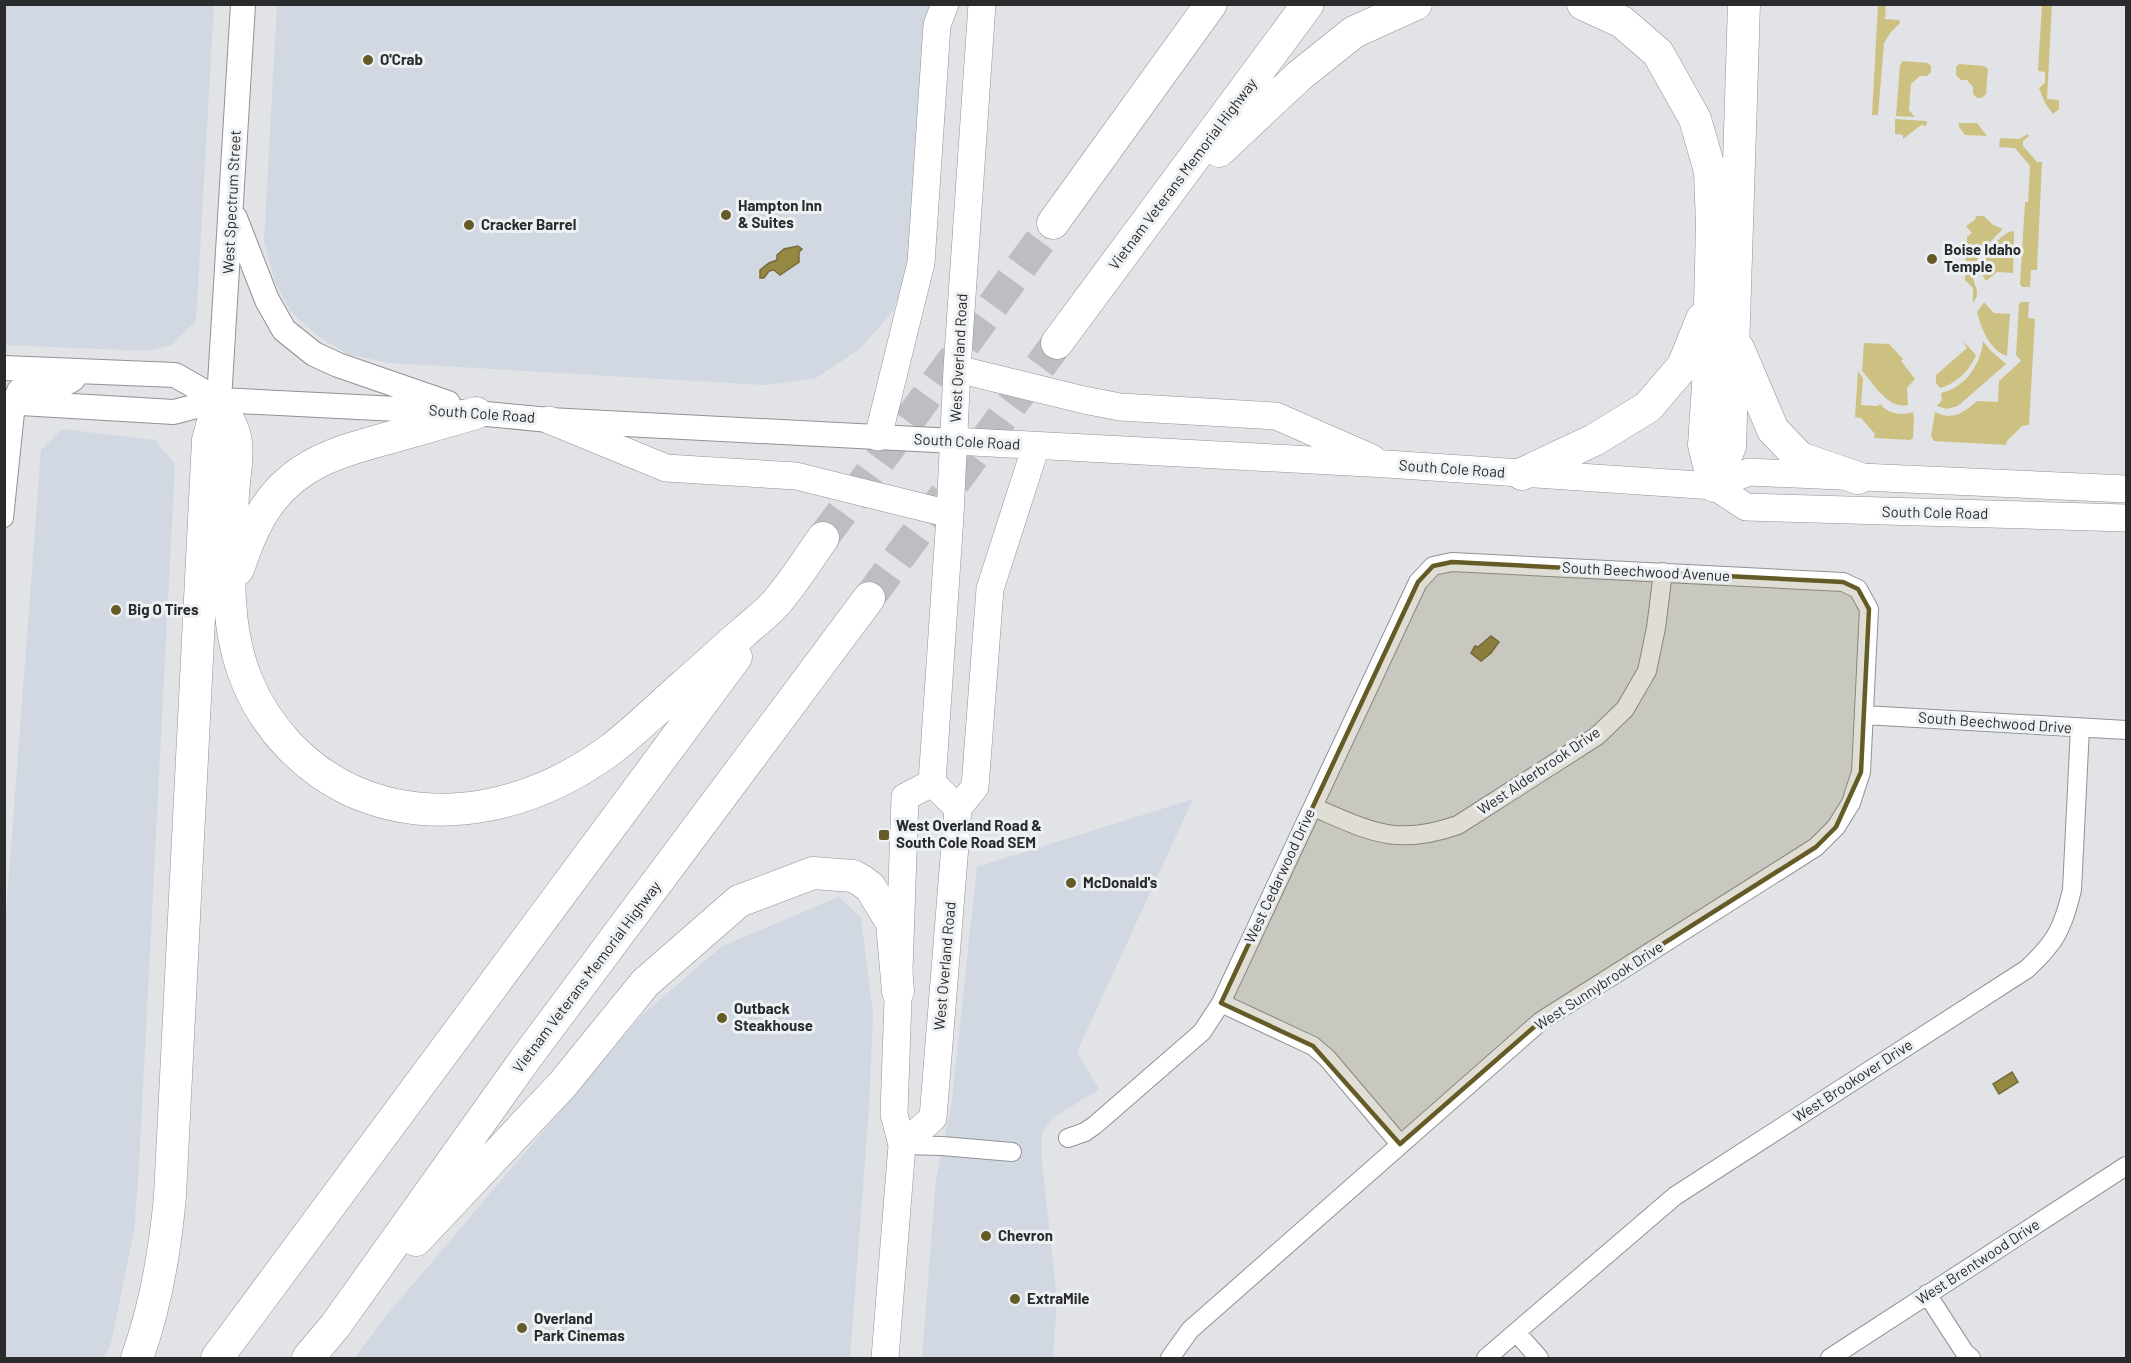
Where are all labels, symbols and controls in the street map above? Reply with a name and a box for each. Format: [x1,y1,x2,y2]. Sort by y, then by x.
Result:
place label: O'Crab [380,50,423,68]
marker: O'Crab [361,53,375,67]
street label: Vietnam Veterans Memorial Highway [1104,74,1260,273]
street label: West Spectrum Street [218,130,244,274]
place label: Hampton Inn & Suites [738,196,822,231]
marker: Hampton Inn & Suites [719,208,733,222]
place label: Cracker Barrel [481,215,576,233]
marker: Cracker Barrel [462,218,476,232]
place label: Boise Idaho Temple [1944,240,2021,275]
marker: Boise Idaho Temple [1925,252,1939,266]
street label: West Overland Road [946,293,970,423]
street label: South Cole Road [428,400,536,426]
street label: South Cole Road [913,429,1021,453]
street label: South Cole Road [1398,455,1506,481]
street label: South Cole Road [1882,502,1988,522]
street label: South Beechwood Avenue [1561,558,1731,584]
place label: Big O Tires [128,600,199,618]
marker: Big O Tires [109,603,123,617]
street label: South Beechwood Drive [1918,708,2073,736]
street label: West Alderbrook Drive [1474,722,1603,818]
street label: West Cedarwood Drive [1240,805,1318,946]
place label: West Overland Road & South Cole Road SEM [896,816,1042,851]
marker: West Overland Road & South Cole Road SEM [877,828,891,842]
place label: McDonald's [1083,873,1158,891]
marker: McDonald's [1064,876,1078,890]
street label: Vietnam Veterans Memorial Highway [508,877,664,1076]
street label: West Overland Road [929,901,959,1031]
street label: West Sunnybrook Drive [1531,937,1666,1033]
place label: Outback Steakhouse [734,999,813,1034]
marker: Outback Steakhouse [715,1011,729,1025]
street label: West Brookover Drive [1789,1035,1916,1126]
street label: West Brentwood Drive [1912,1214,2043,1308]
place label: Chevron [998,1226,1053,1244]
marker: Chevron [979,1229,993,1243]
place label: ExtraMile [1027,1289,1090,1307]
marker: ExtraMile [1008,1292,1022,1306]
place label: Overland Park Cinemas [534,1309,625,1344]
marker: Overland Park Cinemas [515,1321,529,1335]

